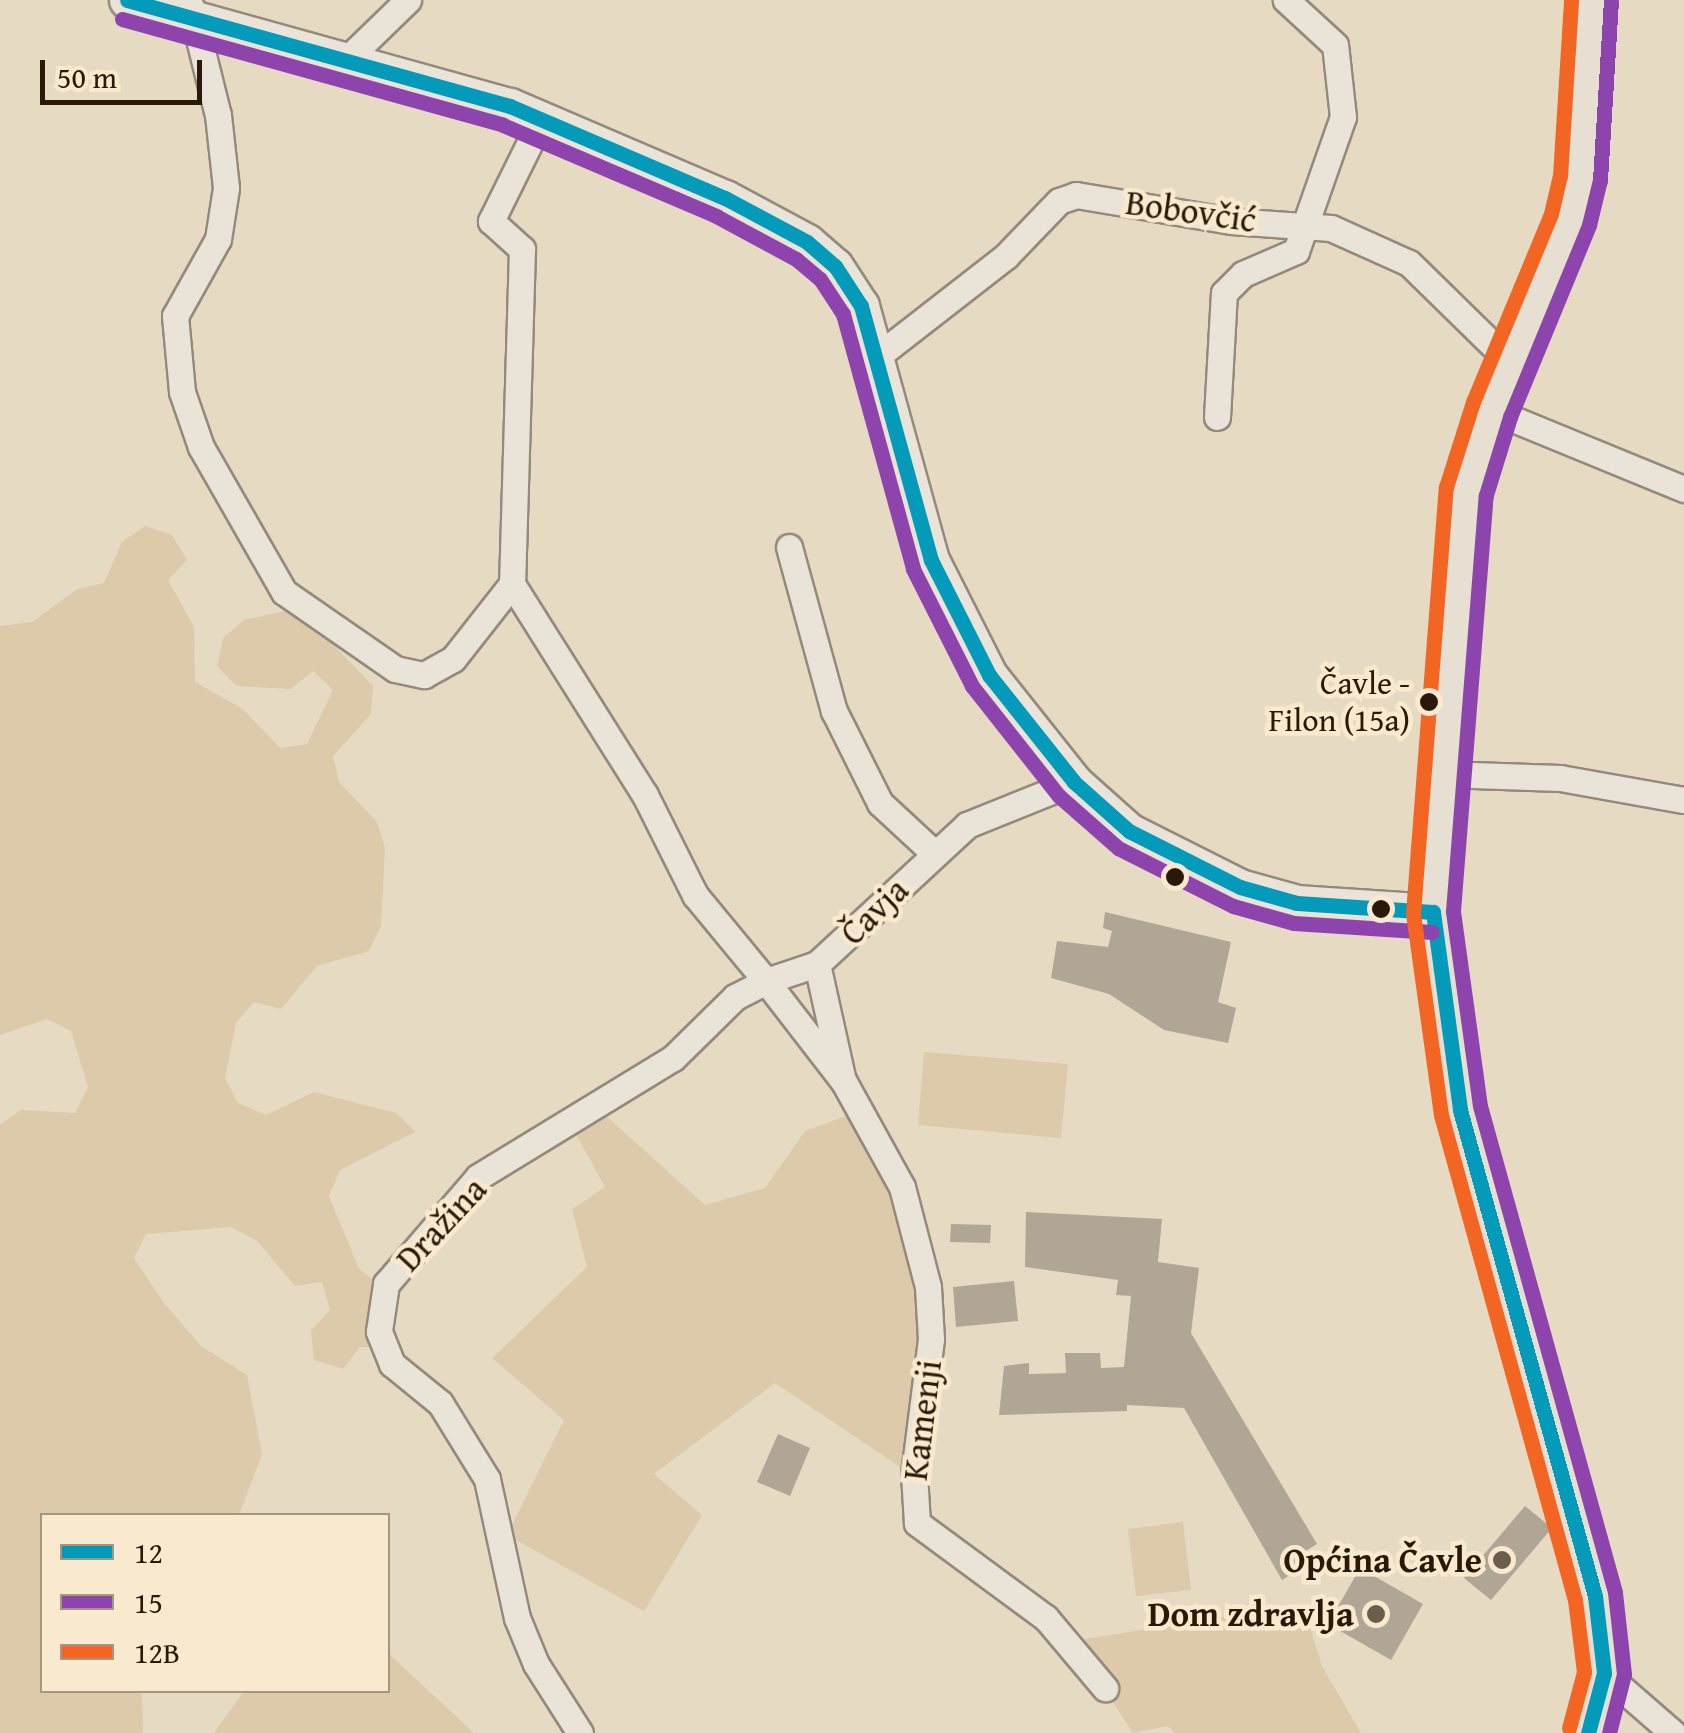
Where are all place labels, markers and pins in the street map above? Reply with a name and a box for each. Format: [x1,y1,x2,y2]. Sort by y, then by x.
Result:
place label: Čavle - Filon (15a) [1269,665,1410,740]
marker: Čavle - Filon (15a) [1419,692,1439,712]
unlabelled marker [1165,867,1185,887]
unlabelled marker [1371,899,1391,919]
place label: Općina Čavle [1284,1539,1482,1581]
marker: Općina Čavle [1491,1549,1513,1571]
place label: Dom zdravlja [1148,1593,1354,1635]
marker: Dom zdravlja [1363,1601,1389,1627]

